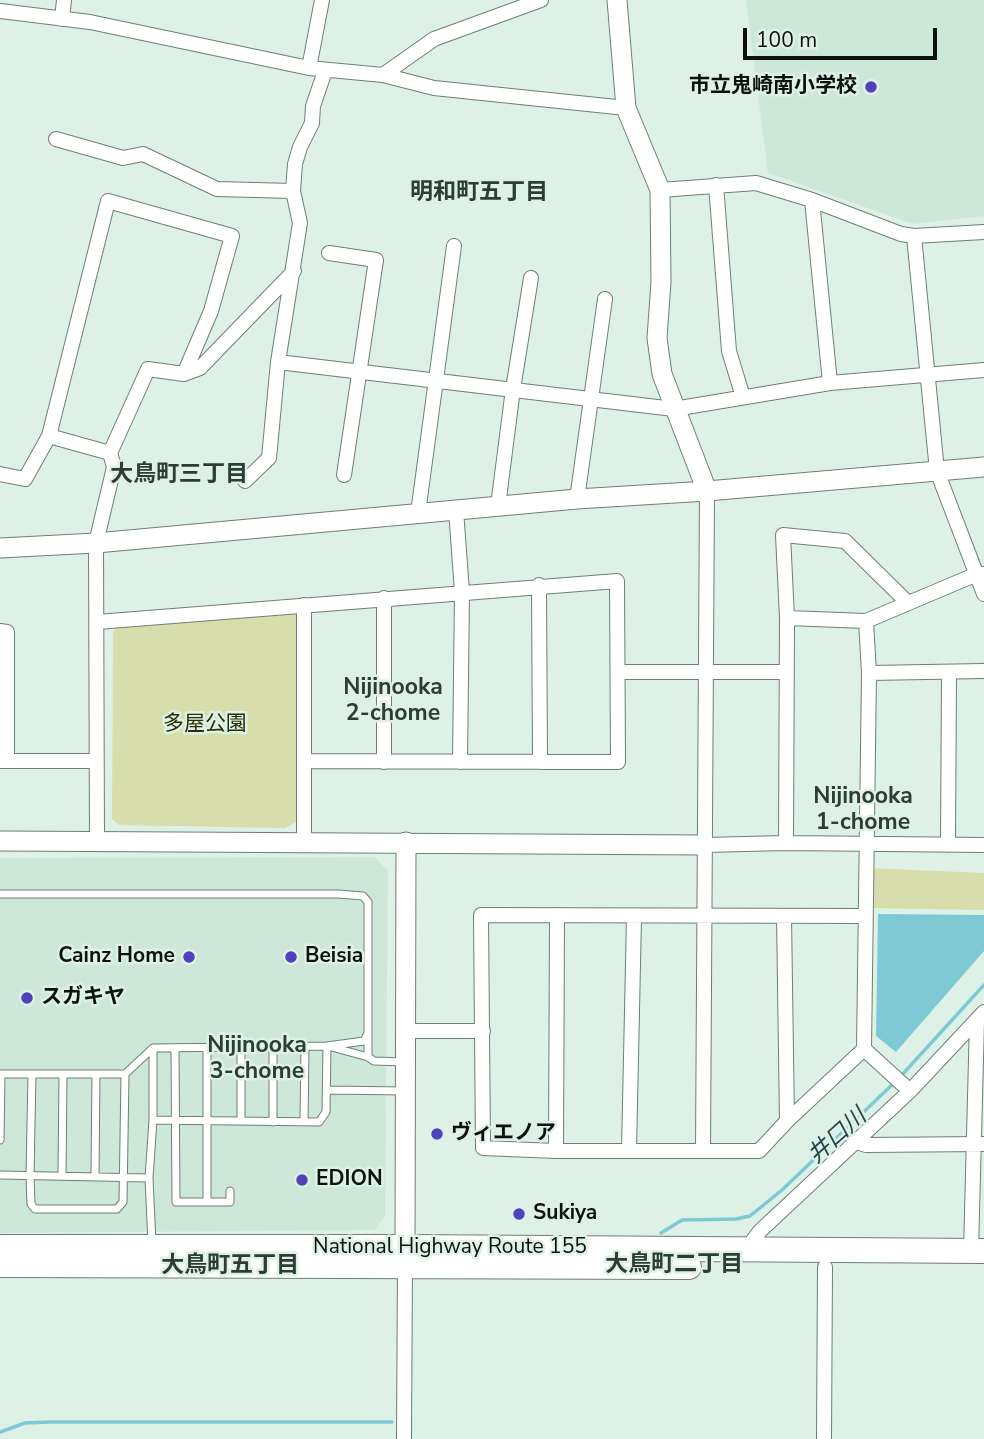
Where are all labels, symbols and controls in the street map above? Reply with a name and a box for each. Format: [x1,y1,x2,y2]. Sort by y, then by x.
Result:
scale bar [746,14,940,58]
text: 100 m [756,26,817,54]
place label: 市立鬼崎南小学校 [689,74,857,100]
marker: 市立鬼崎南小学校 [863,79,879,95]
district label: 明和町五丁目 [410,179,548,207]
district label: 大鳥町三丁目 [110,461,248,489]
district label: Nijinooka 2-chome [343,674,443,728]
park label: 多屋公園 [163,712,247,738]
district label: Nijinooka 1-chome [813,783,913,837]
place label: Cainz Home [58,944,175,970]
place label: Beisia [305,944,363,970]
marker: Cainz Home [181,949,197,965]
marker: Beisia [283,949,299,965]
place label: スガキヤ [41,985,125,1011]
marker: スガキヤ [19,990,35,1006]
district label: Nijinooka 3-chome [207,1032,307,1086]
water label: 井口川 [803,1104,873,1170]
place label: ヴィエノア [451,1121,556,1147]
marker: ヴィエノア [429,1126,445,1142]
place label: EDION [316,1167,383,1193]
marker: EDION [294,1172,310,1188]
place label: Sukiya [533,1201,597,1227]
marker: Sukiya [511,1206,527,1222]
street label: National Highway Route 155 [313,1235,587,1261]
district label: 大鳥町二丁目 [605,1251,743,1279]
district label: 大鳥町五丁目 [161,1252,299,1280]

